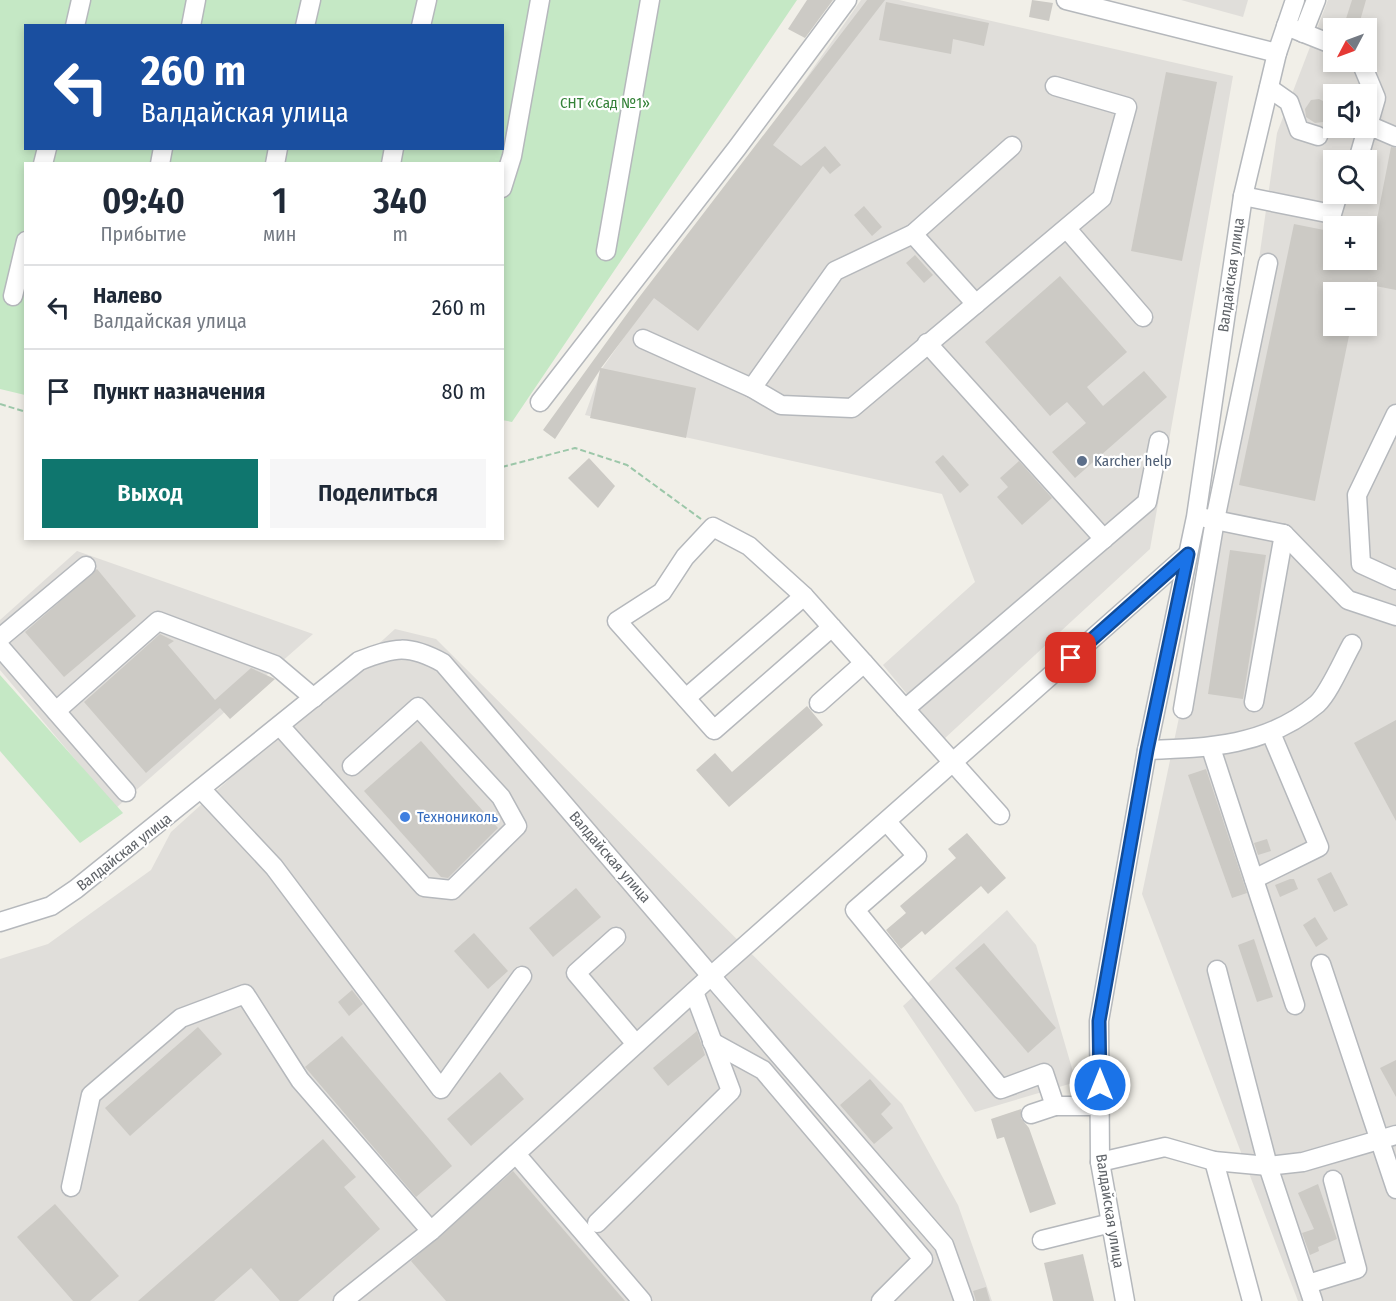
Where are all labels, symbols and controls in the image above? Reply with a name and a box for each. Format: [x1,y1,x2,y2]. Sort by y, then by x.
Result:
north arrow [1323,18,1377,72]
map controls [1323,18,1377,336]
text: 260 m [141,46,246,96]
icon: left [42,48,120,126]
button: sound [1323,84,1377,138]
park label: СНТ «Сад №1» [560,94,650,112]
text: Валдайская улица [141,97,349,129]
button: search [1323,150,1377,204]
text: 09:40 [102,179,185,223]
text: 1 [272,179,287,223]
text: 340 [373,179,427,223]
button: + [1323,216,1377,270]
street label: Валдайская улица [1214,217,1248,333]
text: Прибытие [101,222,186,246]
text: мин [263,222,297,246]
text: m [393,222,408,246]
text: Налево [93,282,162,309]
button: − [1323,282,1377,336]
icon: left [42,291,75,324]
text: 260 m [432,294,486,321]
text: Валдайская улица [93,309,247,333]
icon: arrive [42,375,75,408]
text: Пункт назначения [93,378,265,405]
text: 80 m [441,378,486,405]
place label: Karcher help [1094,452,1172,470]
marker: Karcher help [1075,454,1089,468]
button: Выход [42,459,258,528]
button: Поделиться [270,459,486,528]
pin [1045,632,1096,683]
icon: arrive [1054,641,1087,674]
place label: Технониколь [417,808,498,826]
street label: Валдайская улица [565,808,655,906]
street label: Валдайская улица [73,809,175,895]
marker: Технониколь [398,810,412,824]
position arrow [1068,1053,1132,1117]
street label: Валдайская улица [1092,1153,1128,1269]

